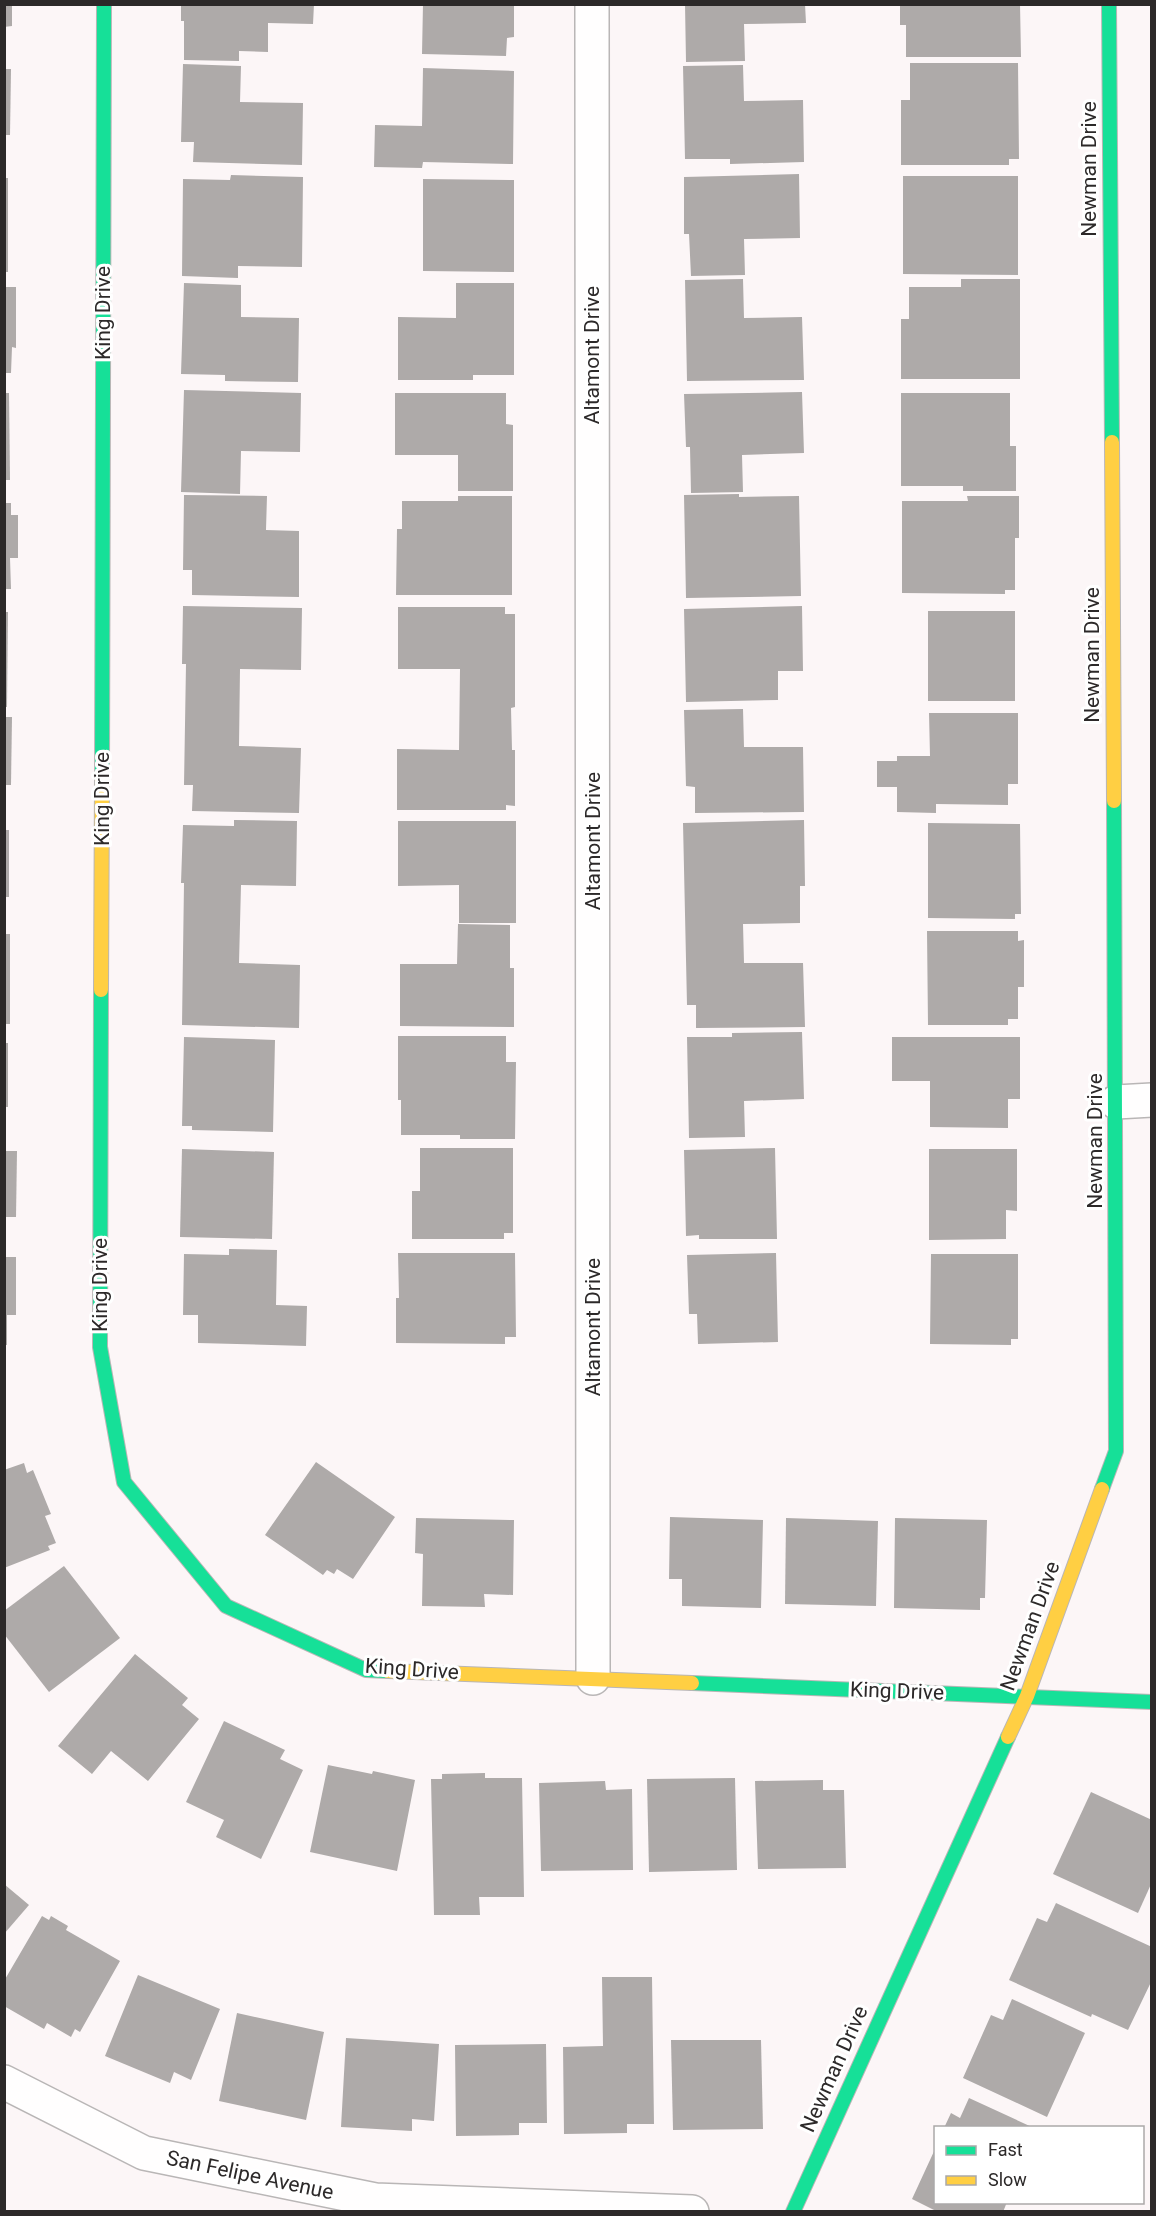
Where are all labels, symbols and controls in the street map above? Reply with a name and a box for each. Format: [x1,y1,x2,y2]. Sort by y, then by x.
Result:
street label: Newman Drive [1077,101,1101,237]
street label: King Drive [91,266,115,360]
street label: Altamont Drive [580,286,604,424]
street label: Newman Drive [1080,587,1104,723]
street label: King Drive [90,752,114,846]
street label: Altamont Drive [581,772,605,910]
street label: Newman Drive [1083,1073,1107,1209]
street label: King Drive [88,1238,112,1332]
street label: Altamont Drive [581,1258,605,1396]
street label: Newman Drive [996,1558,1064,1694]
street label: King Drive [364,1654,460,1684]
street label: King Drive [850,1677,944,1705]
street label: Newman Drive [795,2002,873,2136]
legend [934,2126,1144,2204]
text: Fast [988,2139,1023,2160]
street label: San Felipe Avenue [164,2146,336,2204]
text: Slow [988,2169,1027,2190]

